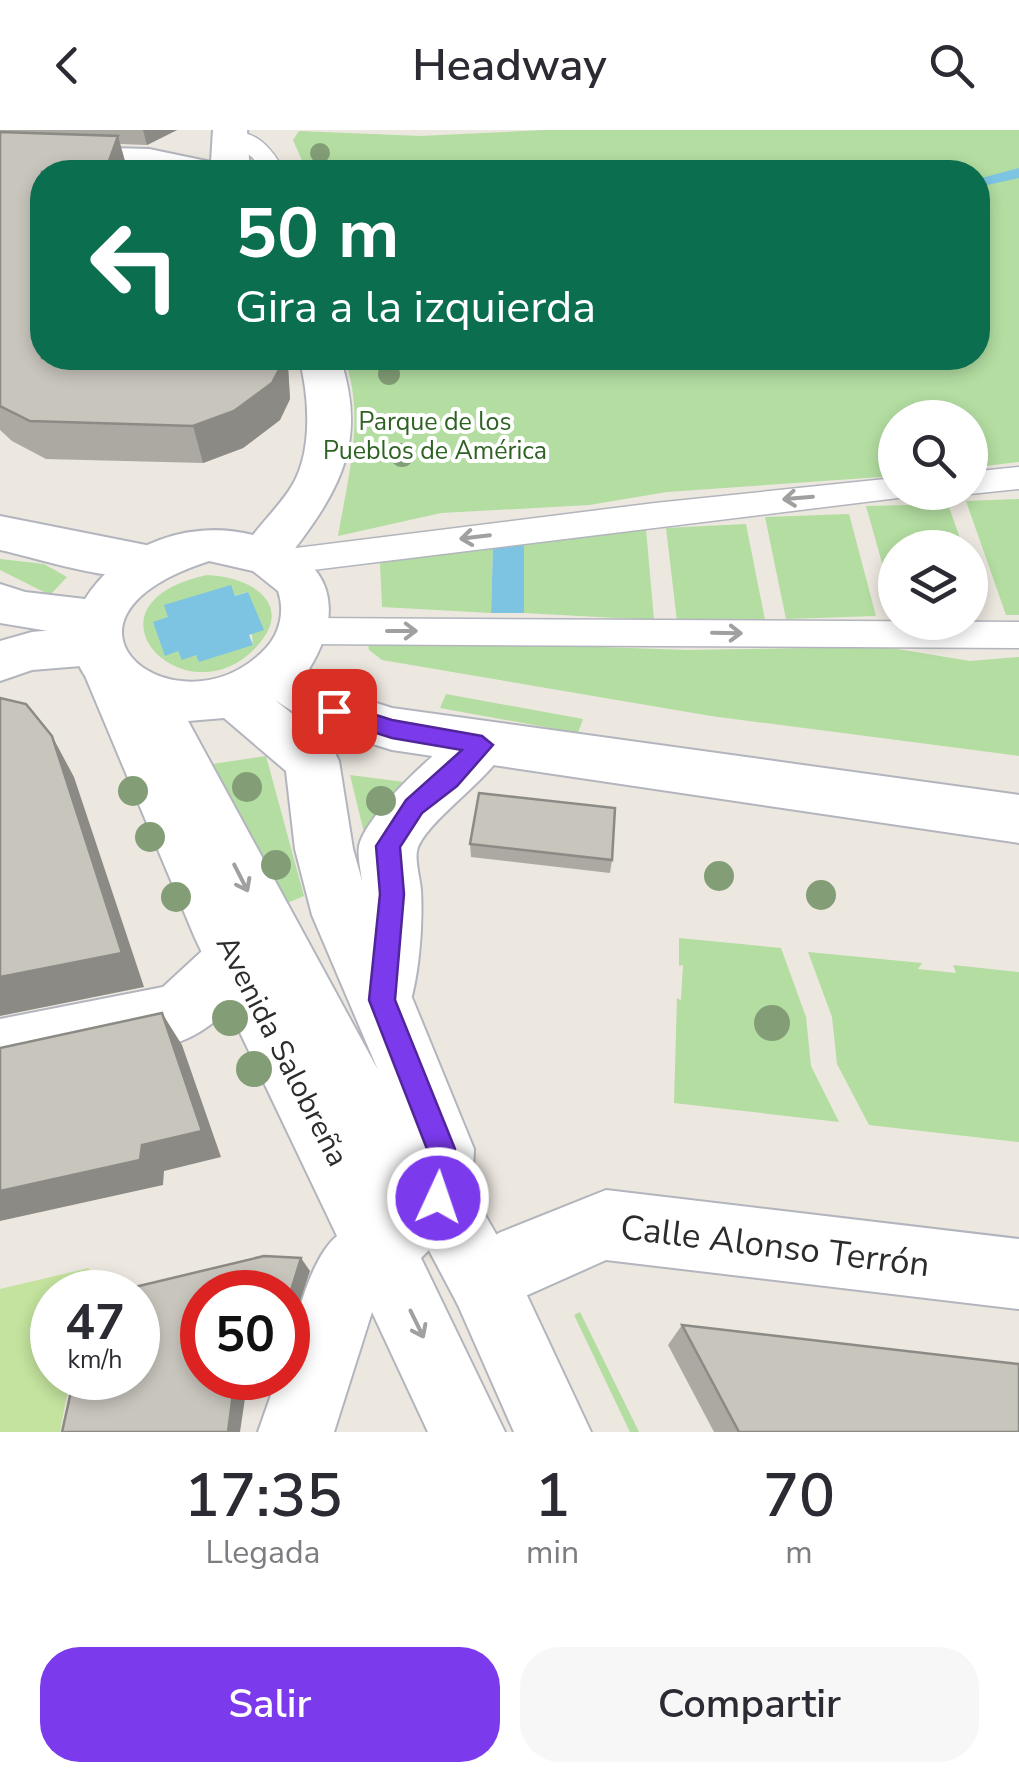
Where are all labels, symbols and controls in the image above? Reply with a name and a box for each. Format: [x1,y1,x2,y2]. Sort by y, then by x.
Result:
text: Headway [412,35,607,96]
icon: back [40,38,95,93]
icon: search [924,38,979,93]
text: 50 m [235,186,399,282]
icon: left [70,200,200,330]
text: Gira a la izquierda [235,277,596,338]
map controls [878,400,988,640]
button: search [878,400,988,510]
park label: Parque de los Pueblos de América [323,405,547,468]
one-way arrow [782,489,814,508]
one-way arrow [460,529,492,547]
button: layers [878,530,988,640]
one-way arrow [384,622,417,640]
one-way arrow [710,624,742,643]
pin [292,669,377,754]
icon: arrive [307,684,362,739]
one-way arrow [232,862,251,892]
street label: Avenida Salobreña [206,929,358,1173]
position arrow [386,1146,490,1250]
street label: Calle Alonso Terrón [618,1204,932,1288]
speed limit sign: 50 [180,1270,310,1400]
text: 47 [65,1288,125,1357]
one-way arrow [408,1308,427,1338]
text: km/h [67,1343,123,1377]
text: 17:35 [184,1455,342,1537]
text: 1 [535,1455,571,1537]
text: 70 [763,1455,835,1537]
text: Llegada [206,1531,321,1574]
text: min [526,1531,579,1574]
text: m [785,1531,813,1574]
button: Salir [40,1647,500,1762]
button: Compartir [520,1647,979,1762]

